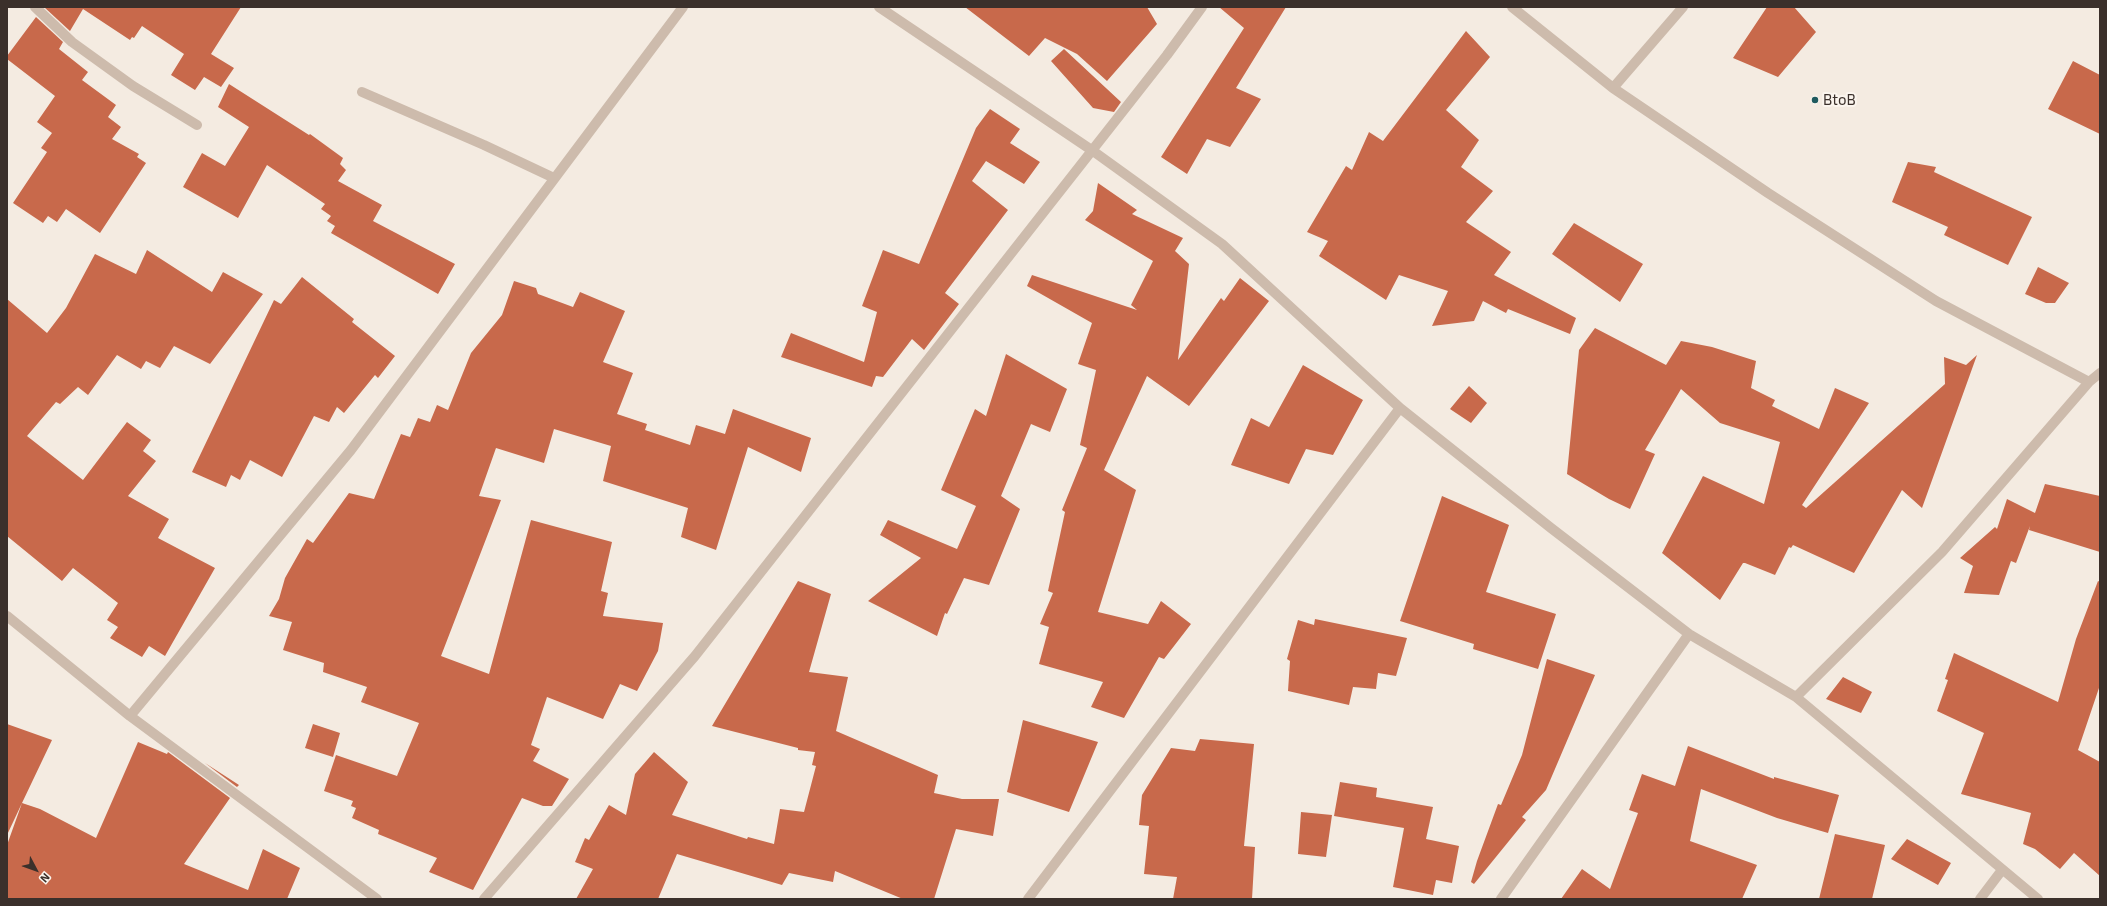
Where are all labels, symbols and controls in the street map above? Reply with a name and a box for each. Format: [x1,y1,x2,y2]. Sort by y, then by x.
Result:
place label: BtoB [1823,91,1856,109]
marker: BtoB [1810,95,1820,105]
north arrow [16,850,56,890]
text: N [38,871,53,885]

